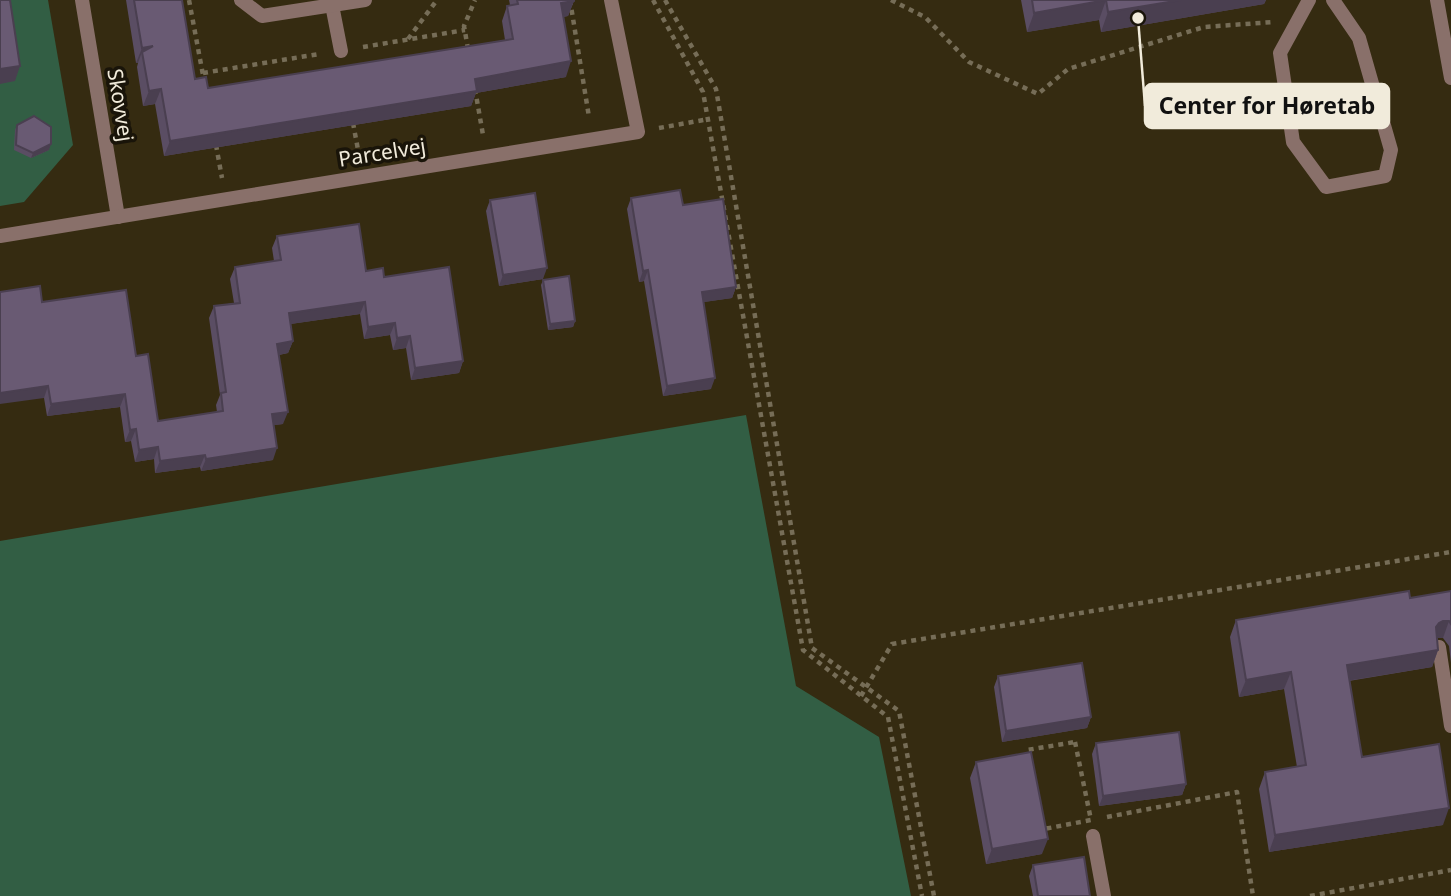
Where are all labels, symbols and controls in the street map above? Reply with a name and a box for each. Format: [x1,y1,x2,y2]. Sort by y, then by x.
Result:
street label: Skovvej [101,66,141,144]
callout: Center for Høretab [1145,84,1389,128]
text: Center for Høretab [1159,89,1375,121]
street label: Parcelvej [336,131,428,173]

